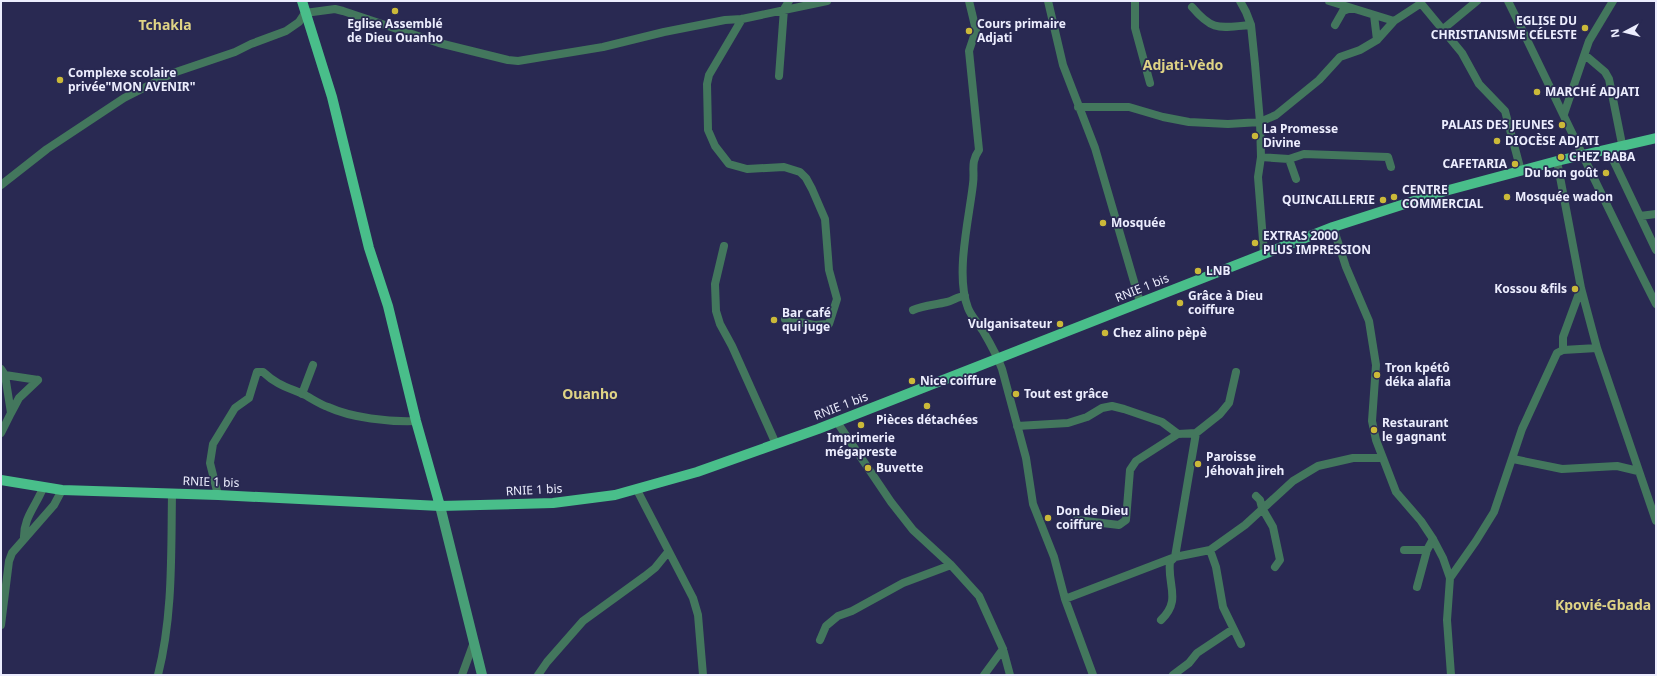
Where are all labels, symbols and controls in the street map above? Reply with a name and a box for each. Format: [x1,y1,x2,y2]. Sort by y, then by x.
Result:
marker: Eglise Assemblé de Dieu Ouanho [390,6,400,16]
place label: EGLISE DU CHRISTIANISME CÉLESTE [1431,12,1577,43]
north arrow [1605,12,1645,52]
district label: Tchakla [138,15,192,34]
place label: Eglise Assemblé de Dieu Ouanho [347,15,443,46]
place label: Cours primaire Adjati [977,15,1066,46]
marker: EGLISE DU CHRISTIANISME CÉLESTE [1580,23,1590,33]
marker: Cours primaire Adjati [964,26,974,36]
text: N [1607,28,1623,39]
district label: Adjati-Vèdo [1143,55,1224,74]
place label: Complexe scolaire privée"MON AVENIR" [68,64,195,95]
marker: Complexe scolaire privée"MON AVENIR" [55,75,65,85]
place label: MARCHÉ ADJATI [1545,83,1640,100]
marker: MARCHÉ ADJATI [1532,87,1542,97]
place label: PALAIS DES JEUNES [1441,116,1554,133]
place label: La Promesse Divine [1263,120,1338,151]
marker: PALAIS DES JEUNES [1557,120,1567,130]
marker: La Promesse Divine [1250,131,1260,141]
place label: DIOCÈSE ADJATI [1505,132,1599,149]
marker: DIOCÈSE ADJATI [1492,136,1502,146]
place label: CHEZ BABA [1569,148,1636,165]
marker: CHEZ BABA [1556,152,1566,162]
place label: CAFETARIA [1442,155,1508,172]
marker: CAFETARIA [1510,159,1520,169]
place label: Du bon goût [1524,164,1598,181]
marker: Du bon goût [1601,168,1611,178]
place label: CENTRE COMMERCIAL [1402,181,1484,212]
place label: Mosquée wadon [1515,188,1613,205]
place label: QUINCAILLERIE [1282,191,1375,208]
marker: CENTRE COMMERCIAL [1389,192,1399,202]
marker: Mosquée wadon [1502,192,1512,202]
marker: QUINCAILLERIE [1378,195,1388,205]
place label: Mosquée [1111,214,1166,231]
marker: Mosquée [1098,218,1108,228]
place label: EXTRAS 2000 PLUS IMPRESSION [1263,227,1371,258]
marker: EXTRAS 2000 PLUS IMPRESSION [1250,238,1260,248]
place label: LNB [1206,262,1230,279]
marker: LNB [1193,266,1203,276]
street label: RNIE 1 bis [1112,269,1171,306]
place label: Kossou &fils [1494,280,1567,297]
marker: Kossou &fils [1570,284,1580,294]
place label: Grâce à Dieu coiffure [1188,287,1263,318]
marker: Grâce à Dieu coiffure [1175,298,1185,308]
place label: Bar café qui juge [782,304,831,335]
marker: Bar café qui juge [769,315,779,325]
place label: Vulganisateur [968,315,1053,332]
marker: Vulganisateur [1055,319,1065,329]
place label: Chez alino pèpè [1113,324,1207,341]
marker: Chez alino pèpè [1100,328,1110,338]
place label: Tron kpétô déka alafia [1385,359,1451,390]
marker: Tron kpétô déka alafia [1372,370,1382,380]
place label: Nice coiffure [920,372,996,389]
marker: Nice coiffure [907,376,917,386]
district label: Ouanho [562,384,618,403]
place label: Tout est grâce [1024,385,1108,402]
street label: RNIE 1 bis [811,387,871,424]
marker: Tout est grâce [1011,389,1021,399]
marker: Pièces détachées [922,401,932,411]
place label: Pièces détachées [876,411,978,428]
place label: Restaurant le gagnant [1382,414,1449,445]
marker: Imprimerie mégapreste [856,420,866,430]
marker: Restaurant le gagnant [1369,425,1379,435]
place label: Imprimerie mégapreste [825,429,897,460]
place label: Paroisse Jéhovah jireh [1205,448,1284,479]
place label: Buvette [876,459,923,476]
marker: Paroisse Jéhovah jireh [1193,459,1203,469]
marker: Buvette [863,463,873,473]
street label: RNIE 1 bis [182,472,240,491]
street label: RNIE 1 bis [505,480,563,499]
place label: Don de Dieu coiffure [1056,502,1128,533]
marker: Don de Dieu coiffure [1043,513,1053,523]
district label: Kpovié-Gbada [1555,595,1651,614]

